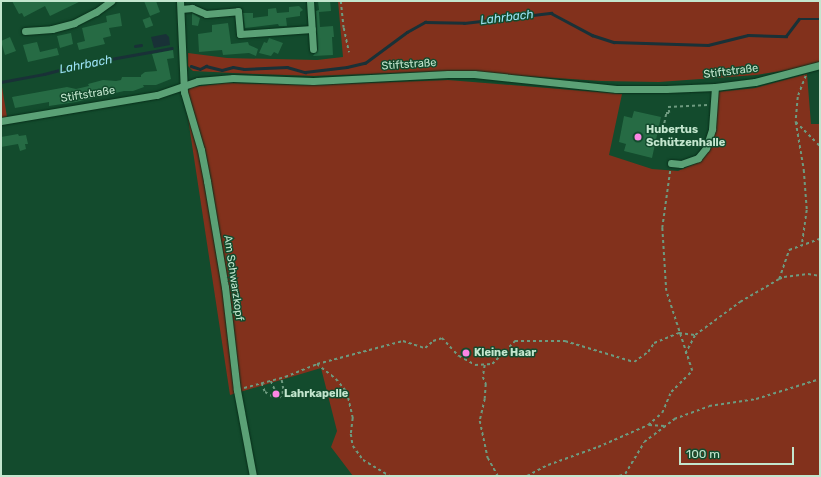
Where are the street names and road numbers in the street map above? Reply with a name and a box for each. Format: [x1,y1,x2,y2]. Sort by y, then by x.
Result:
street label: Stiftstraße [381,56,437,74]
street label: Stiftstraße [703,62,759,82]
street label: Stiftstraße [60,84,116,106]
street label: Am Schwarzkopf [220,234,246,322]

